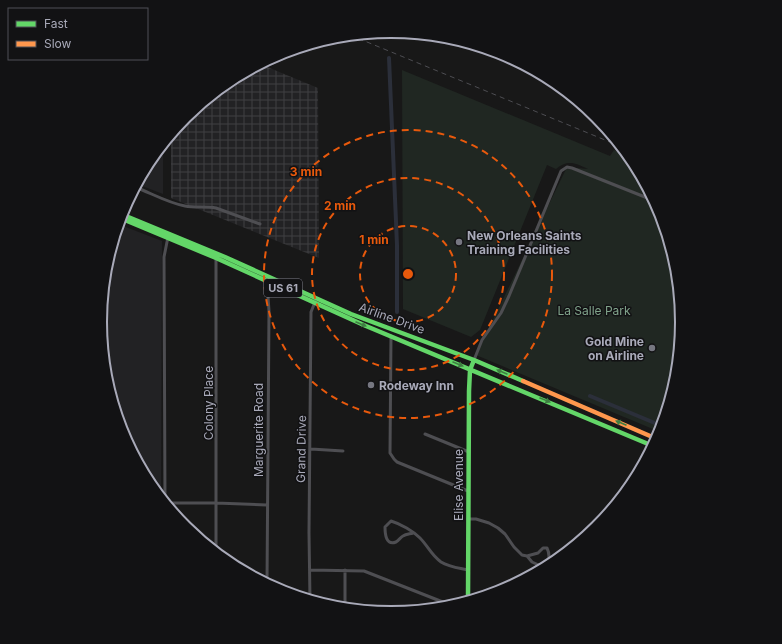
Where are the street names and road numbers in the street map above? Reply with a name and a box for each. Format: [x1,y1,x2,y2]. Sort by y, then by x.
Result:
road number: US 61 [264,279,302,297]
street label: Airline Drive [357,299,427,337]
street label: Colony Place [201,366,216,440]
street label: Marguerite Road [251,383,266,477]
street label: Grand Drive [293,415,309,483]
street label: Elise Avenue [451,449,466,521]

